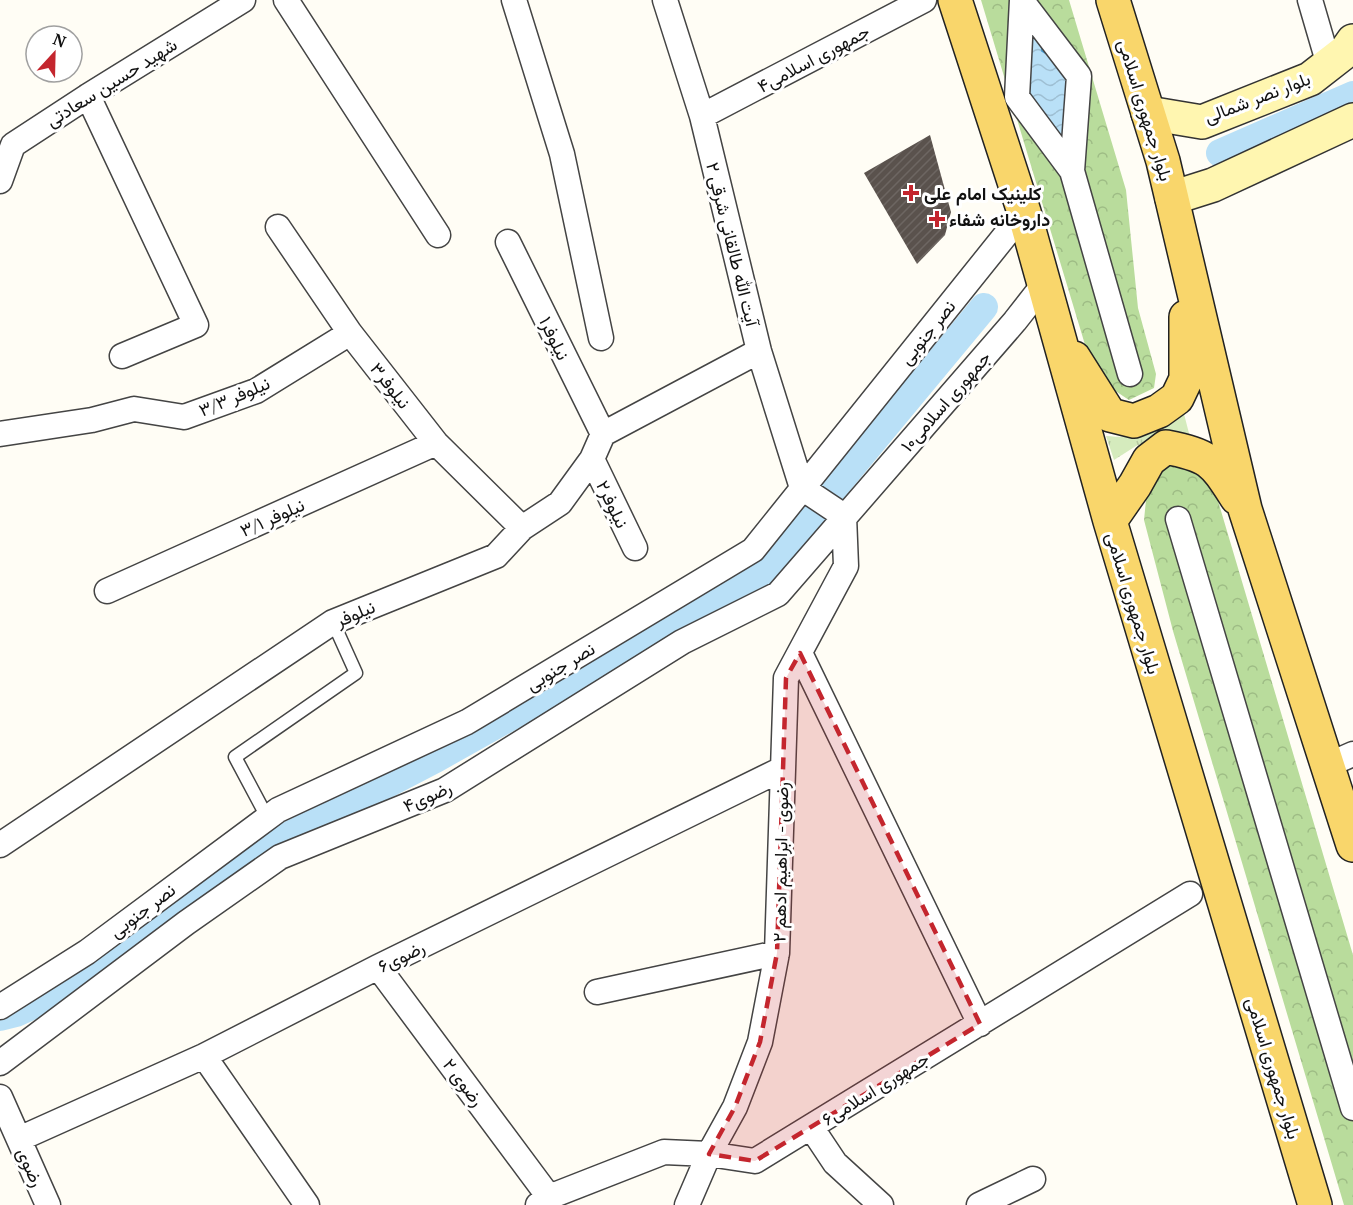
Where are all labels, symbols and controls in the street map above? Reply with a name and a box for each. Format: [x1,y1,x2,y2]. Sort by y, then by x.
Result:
street label: جمهوری اسلامی۴ [753,18,873,98]
north arrow [24,24,84,84]
text: N [50,28,69,53]
street label: شهید حسین سعادتی [41,32,181,132]
street label: بلوار جمهوری اسلامی [1113,36,1179,184]
street label: بلوار نصر شمالی [1201,66,1313,128]
street label: آیت الله طالقانی شرقی ۲ [701,160,765,330]
place label: کلینیک امام علی [924,181,1041,206]
marker: کلینیک امام علی [902,184,920,202]
place label: داروخانه شفاء [949,207,1050,231]
marker: داروخانه شفاء [930,212,944,226]
street label: نصر جنوبی [894,295,960,369]
street label: نیلوفر۱ [534,312,576,364]
street label: جمهوری اسلامی۱۰ [895,345,995,457]
street label: نیلوفر۳ [365,357,417,413]
street label: نیلوفر ۳/۳ [195,370,273,422]
street label: نیلوفر۲ [591,476,635,532]
street label: نیلوفر ۳/۱ [236,492,308,542]
street label: بلوار جمهوری اسلامی [1101,529,1167,677]
street label: نیلوفر [331,594,378,632]
street label: نصر جنوبی [521,636,599,696]
street label: رضوی۴ [399,775,455,817]
street label: رضوی - ابراهیم ادهم ۲ [767,782,794,942]
street label: نصر جنوبی [104,877,180,943]
street label: رضوی۶ [374,934,428,978]
street label: بلوار جمهوری اسلامی [1241,994,1307,1142]
street label: جمهوری اسلامی۶ [817,1045,933,1131]
street label: رضوی ۲ [438,1053,490,1111]
street label: رضوی [12,1144,50,1190]

